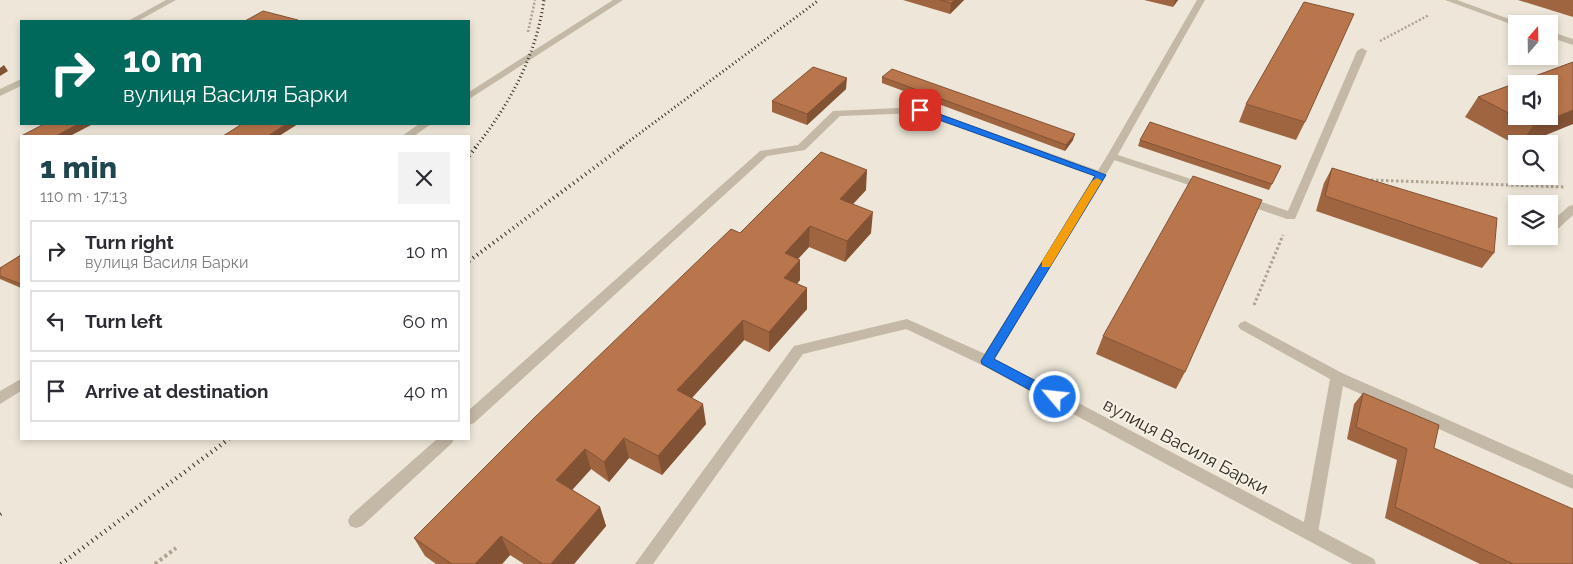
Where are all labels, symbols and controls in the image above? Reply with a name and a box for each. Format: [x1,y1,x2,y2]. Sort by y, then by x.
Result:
north arrow [1508,15,1558,65]
map controls [1508,15,1558,245]
text: 10 m [123,39,203,80]
icon: right [40,40,105,105]
button: sound [1508,75,1558,125]
text: вулиця Василя Барки [123,81,348,107]
pin [899,89,941,131]
icon: arrive [906,96,934,124]
button: search [1508,135,1558,185]
text: 1 min [40,150,117,185]
button: close [398,152,450,204]
text: 110 m · 17:13 [40,187,127,206]
button: layers [1508,195,1558,245]
text: Turn right [85,231,174,253]
icon: right [42,237,70,265]
text: 10 m [406,240,448,262]
text: вулиця Василя Барки [85,253,248,272]
icon: left [42,307,70,335]
text: Turn left [85,310,162,332]
text: 60 m [403,310,448,332]
position arrow [1028,370,1080,422]
icon: arrive [42,377,70,405]
text: Arrive at destination [85,380,269,402]
text: 40 m [404,380,448,402]
street label: вулиця Василя Барки [1100,394,1272,498]

